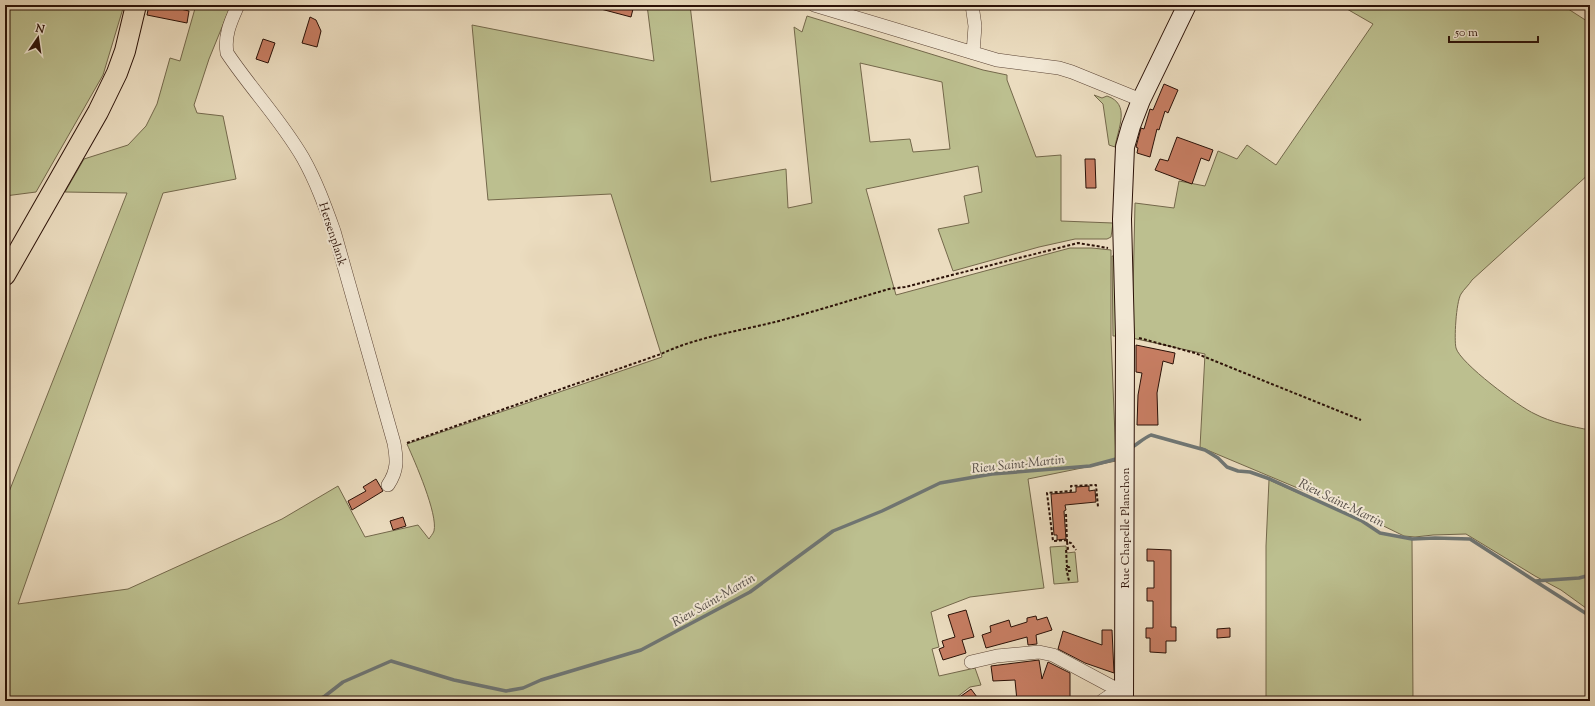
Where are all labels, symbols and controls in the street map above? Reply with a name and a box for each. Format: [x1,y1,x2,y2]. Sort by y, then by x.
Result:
north arrow [18,18,58,58]
scale bar [1449,18,1538,44]
text: N [33,20,46,38]
text: 50 m [1454,24,1478,42]
street label: Hersenplank [313,200,351,269]
water label: Rieu Saint-Martin [971,451,1066,479]
street label: Rue Chapelle Planchon [1117,468,1135,588]
water label: Rieu Saint-Martin [1295,475,1387,532]
water label: Rieu Saint-Martin [669,570,759,632]

